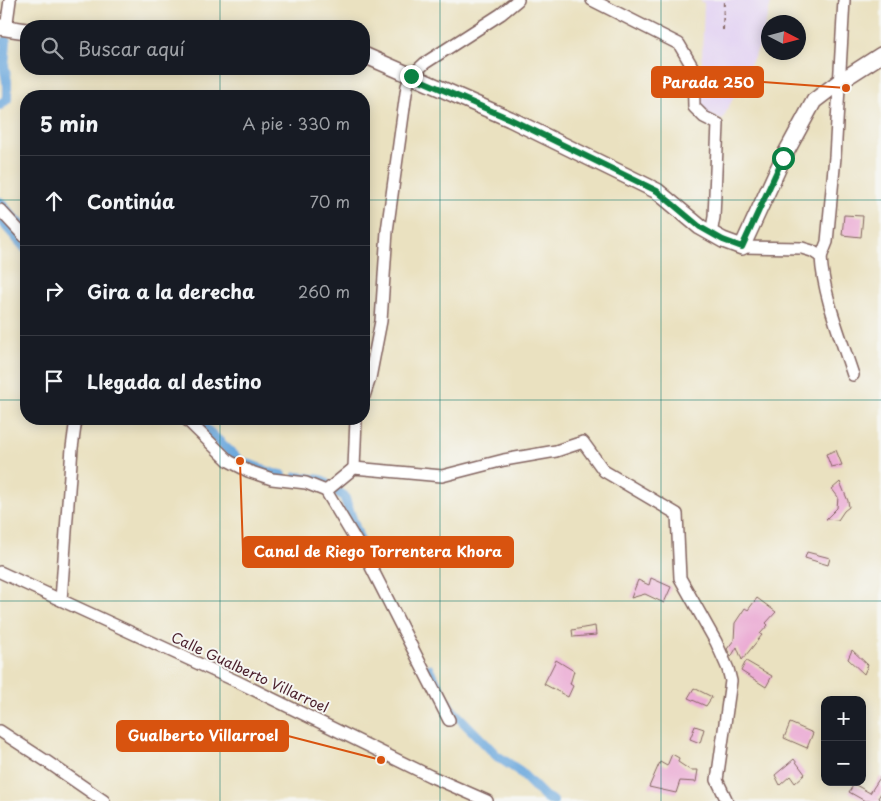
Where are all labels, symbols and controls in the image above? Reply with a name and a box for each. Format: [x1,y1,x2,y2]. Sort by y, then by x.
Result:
north arrow [761,15,806,60]
search box [20,20,370,75]
icon: search [38,34,66,62]
text: Buscar aquí [78,34,185,62]
route end [400,65,423,88]
callout: Parada 250 [652,67,763,97]
text: Parada 250 [662,70,754,93]
text: 5 min [40,107,98,139]
text: A pie · 330 m [242,111,350,135]
route start [772,147,795,170]
icon: ahead [40,187,68,215]
text: Continúa [87,187,175,215]
text: 70 m [310,189,350,213]
icon: right [40,277,68,305]
text: Gira a la derecha [87,277,255,305]
text: 260 m [298,279,350,303]
icon: arrive [40,367,68,395]
text: Llegada al destino [87,367,261,395]
callout: Canal de Riego Torrentera Khora [243,537,513,567]
text: Canal de Riego Torrentera Khora [254,539,502,562]
street label: Calle Gualberto Villarroel [168,626,332,718]
map controls [821,696,866,786]
button: + [821,696,866,741]
callout: Gualberto Villarroel [117,721,288,751]
text: Gualberto Villarroel [128,723,278,746]
button: − [821,741,866,786]

